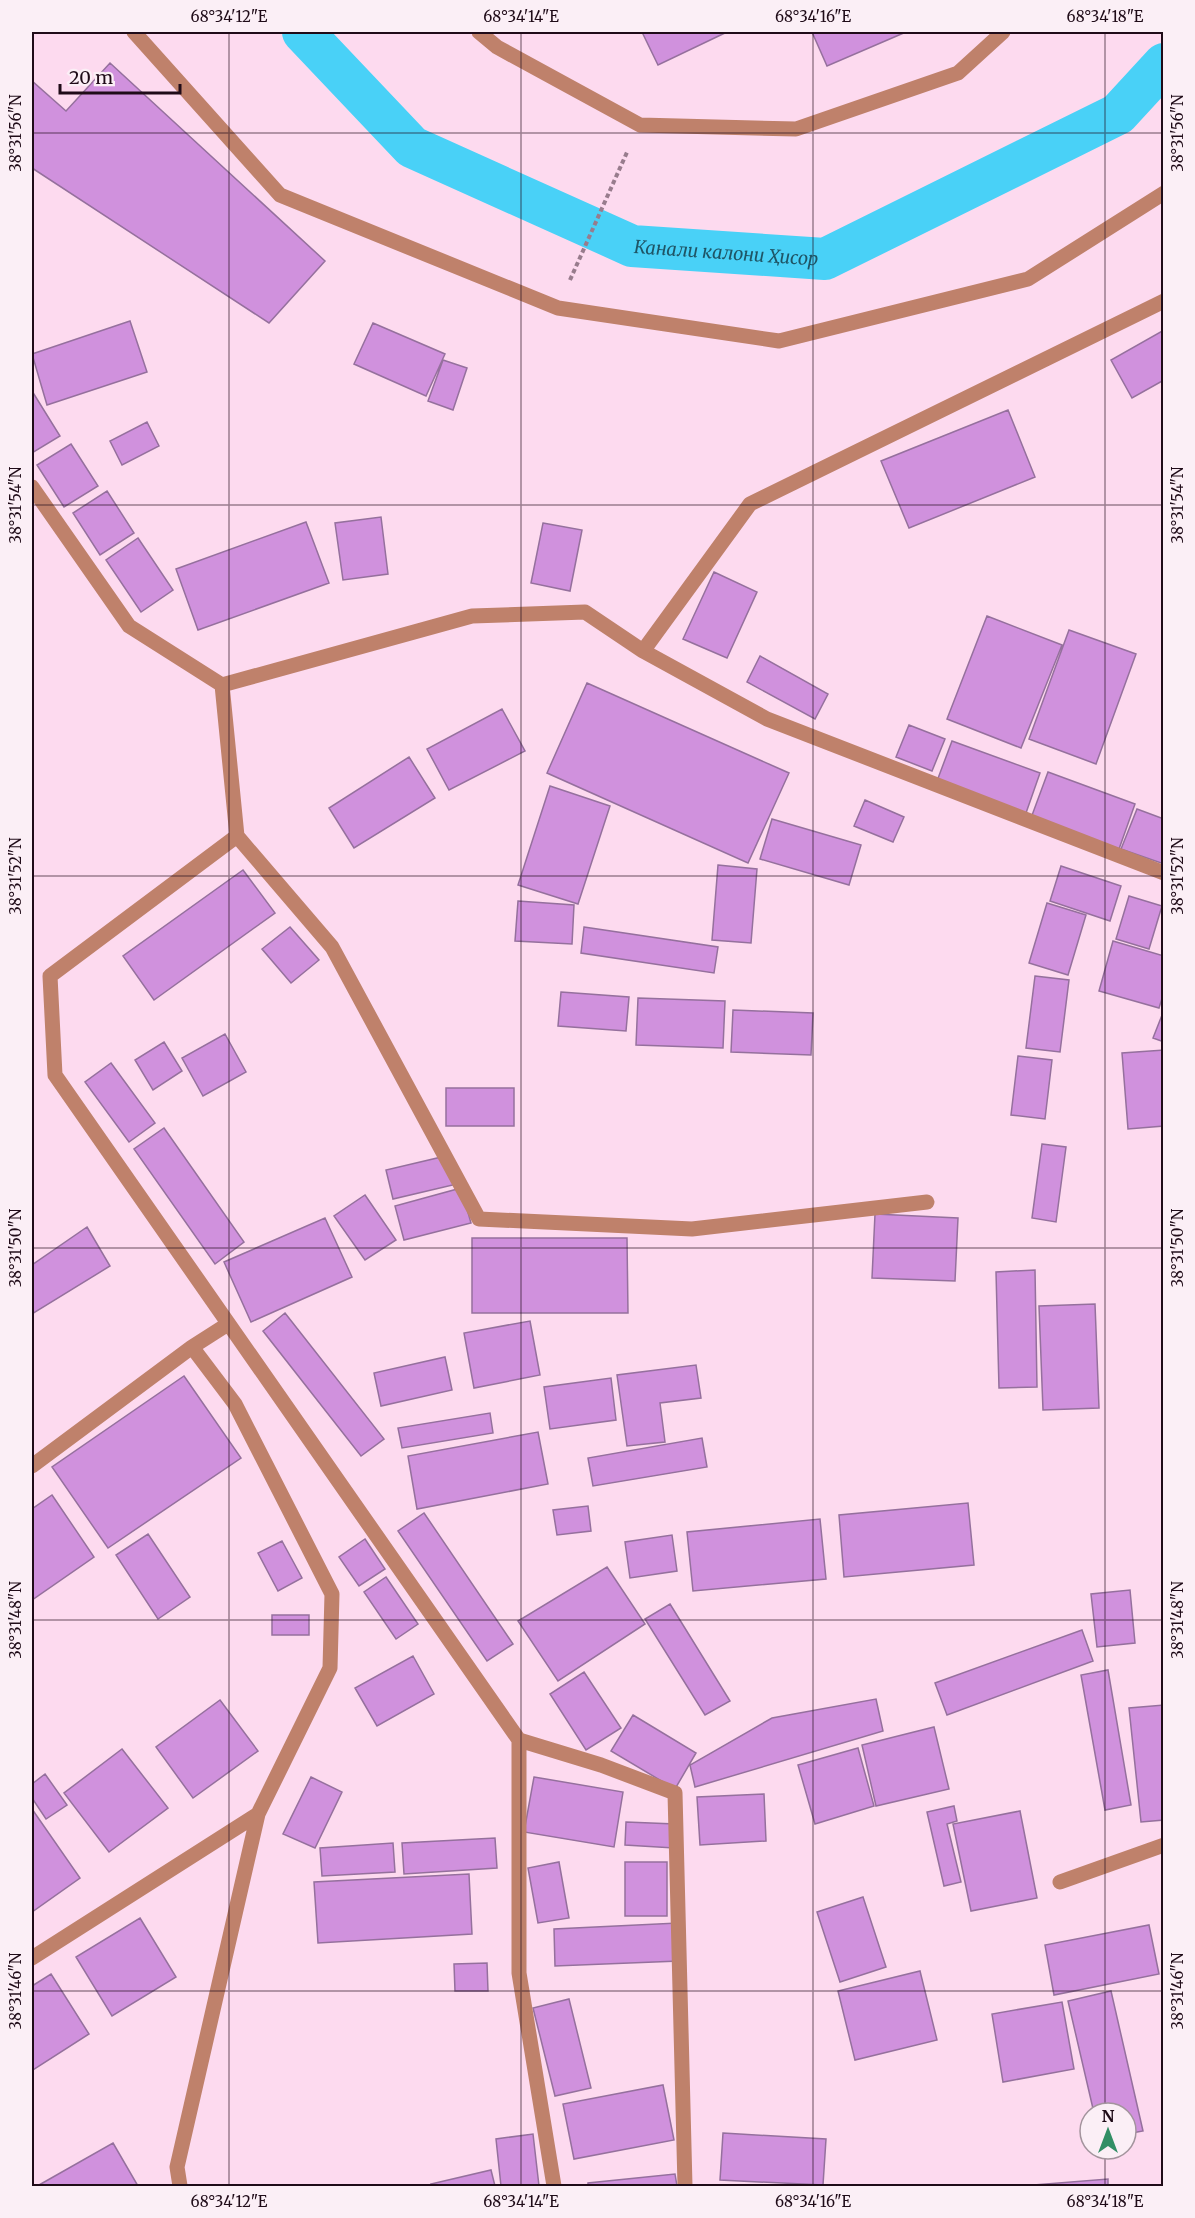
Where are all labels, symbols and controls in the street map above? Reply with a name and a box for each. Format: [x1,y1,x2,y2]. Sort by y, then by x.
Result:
text: 68°34'12"E [191,7,268,26]
text: 68°34'14"E [483,7,559,26]
text: 68°34'16"E [775,7,851,26]
text: 68°34'18"E [1067,7,1144,26]
scale bar [60,57,180,95]
text: 20 m [69,66,113,89]
text: 38°31'56"N [6,94,25,172]
text: 38°31'56"N [1168,94,1187,172]
water label: Канали калони Ҳисор [633,235,819,270]
text: 38°31'54"N [6,466,25,543]
text: 38°31'54"N [1168,466,1187,543]
text: 38°31'52"N [6,837,25,915]
text: 38°31'52"N [1168,837,1187,915]
text: 38°31'50"N [6,1208,25,1287]
text: 38°31'50"N [1168,1208,1187,1287]
text: 38°31'48"N [6,1581,25,1659]
text: 38°31'48"N [1168,1581,1187,1659]
text: 38°31'46"N [6,1952,25,2029]
text: 38°31'46"N [1168,1952,1187,2029]
north arrow [1078,2101,1138,2161]
text: N [1102,2106,1115,2126]
text: 68°34'12"E [191,2192,268,2211]
text: 68°34'14"E [483,2192,559,2211]
text: 68°34'16"E [775,2192,851,2211]
text: 68°34'18"E [1067,2192,1144,2211]

